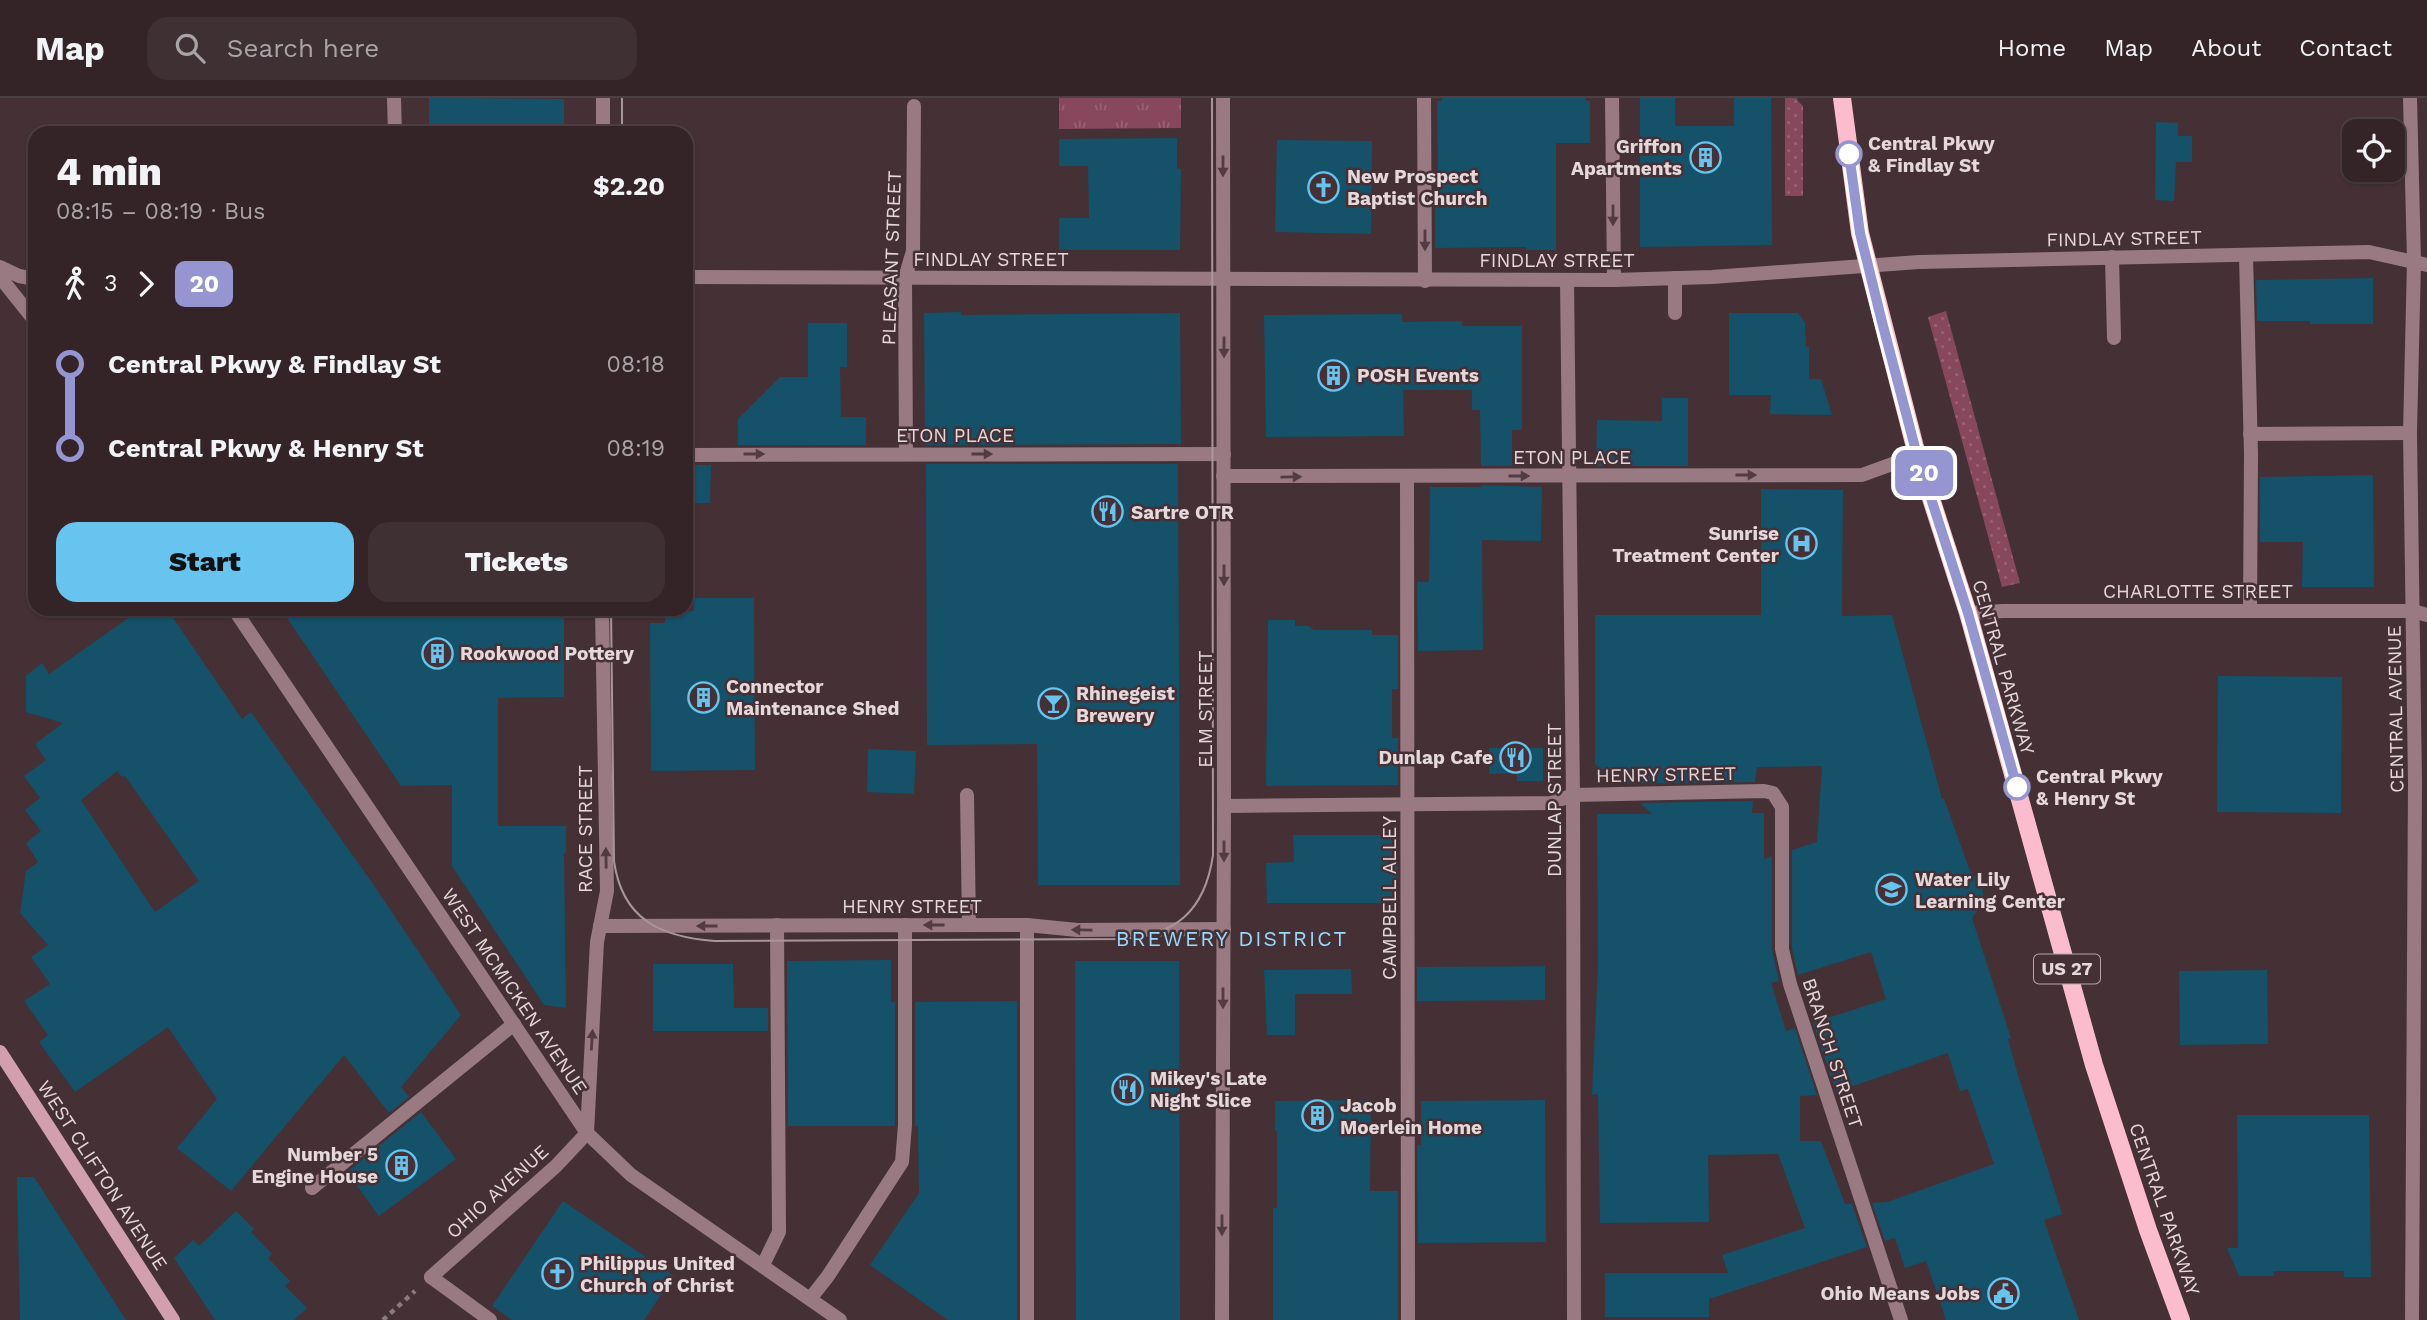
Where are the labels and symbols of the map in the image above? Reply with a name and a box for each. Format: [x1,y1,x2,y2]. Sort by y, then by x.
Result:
place label: Central Pkwy & Findlay St [1868,132,1995,177]
place label: Griffon Apartments [1571,135,1682,180]
building icon: Griffon Apartments [1688,140,1722,174]
marker: Central Pkwy & Findlay St [1836,141,1862,167]
one-way arrow [1217,155,1229,177]
place label: New Prospect Baptist Church [1347,165,1488,210]
street label: PLEASANT STREET [877,170,906,346]
church icon: New Prospect Baptist Church [1307,170,1341,204]
one-way arrow [1607,204,1619,226]
street label: FINDLAY STREET [2046,226,2202,251]
one-way arrow [1419,229,1431,251]
street label: FINDLAY STREET [913,248,1069,271]
street label: FINDLAY STREET [1479,249,1635,272]
one-way arrow [1218,336,1230,358]
building icon: POSH Events [1317,358,1351,392]
place label: POSH Events [1357,364,1479,387]
street label: ETON PLACE [896,424,1014,447]
street label: ETON PLACE [1513,446,1631,469]
one-way arrow [971,448,993,460]
one-way arrow [743,449,765,460]
line badge: 20 [1892,450,1955,496]
one-way arrow [1736,469,1758,481]
one-way arrow [1508,470,1530,482]
one-way arrow [1281,471,1303,483]
restaurant icon: Sartre OTR [1091,495,1125,529]
place label: Sartre OTR [1131,501,1234,524]
place label: Sunrise Treatment Center [1612,522,1780,567]
hospital icon: Sunrise Treatment Center [1785,527,1819,561]
one-way arrow [1218,564,1229,586]
street label: CENTRAL PARKWAY [1968,577,2040,757]
street label: CHARLOTTE STREET [2103,580,2293,603]
street label: CENTRAL AVENUE [2383,625,2408,793]
building icon: Rookwood Pottery [420,636,454,670]
place label: Rookwood Pottery [460,642,634,665]
street label: ELM STREET [1194,650,1217,768]
place label: Connector Maintenance Shed [726,675,900,720]
building icon: Connector Maintenance Shed [686,680,720,714]
place label: Rhinegeist Brewery [1076,682,1175,727]
bar icon: Rhinegeist Brewery [1036,687,1070,721]
street label: DUNLAP STREET [1543,723,1566,877]
restaurant icon: Dunlap Cafe [1499,740,1533,774]
place label: Dunlap Cafe [1378,746,1493,769]
street label: HENRY STREET [1596,762,1736,787]
street label: RACE STREET [574,765,597,893]
place label: Central Pkwy & Henry St [2036,765,2163,810]
marker: Central Pkwy & Henry St [2004,774,2030,800]
street label: CAMPBELL ALLEY [1378,816,1401,980]
one-way arrow [1218,840,1230,862]
one-way arrow [600,847,612,869]
place label: Water Lily Learning Center [1915,868,2066,913]
school or university icon: Water Lily Learning Center [1875,873,1909,907]
street label: WEST MCMICKEN AVENUE [437,884,592,1099]
street label: HENRY STREET [842,895,982,918]
one-way arrow [923,919,945,931]
one-way arrow [696,920,718,931]
one-way arrow [1071,924,1093,935]
district label: BREWERY DISTRICT [1116,926,1348,951]
road number: US 27 [2034,954,2100,984]
street label: BRANCH STREET [1797,975,1868,1131]
one-way arrow [1217,987,1229,1009]
one-way arrow [587,1029,598,1051]
place label: Mikey's Late Night Slice [1150,1067,1267,1112]
restaurant icon: Mikey's Late Night Slice [1110,1072,1144,1106]
street label: WEST CLIFTON AVENUE [33,1076,173,1274]
place label: Jacob Moerlein Home [1340,1094,1482,1139]
building icon: Jacob Moerlein Home [1300,1099,1334,1133]
street label: CENTRAL PARKWAY [2124,1120,2205,1299]
street label: OHIO AVENUE [442,1140,553,1243]
place label: Number 5 Engine House [252,1143,378,1188]
building icon: Number 5 Engine House [384,1148,418,1182]
one-way arrow [1216,1214,1228,1236]
place label: Philippus United Church of Christ [580,1252,735,1297]
church icon: Philippus United Church of Christ [540,1257,574,1291]
public building icon: Ohio Means Jobs [1986,1276,2020,1310]
place label: Ohio Means Jobs [1821,1282,1980,1305]

